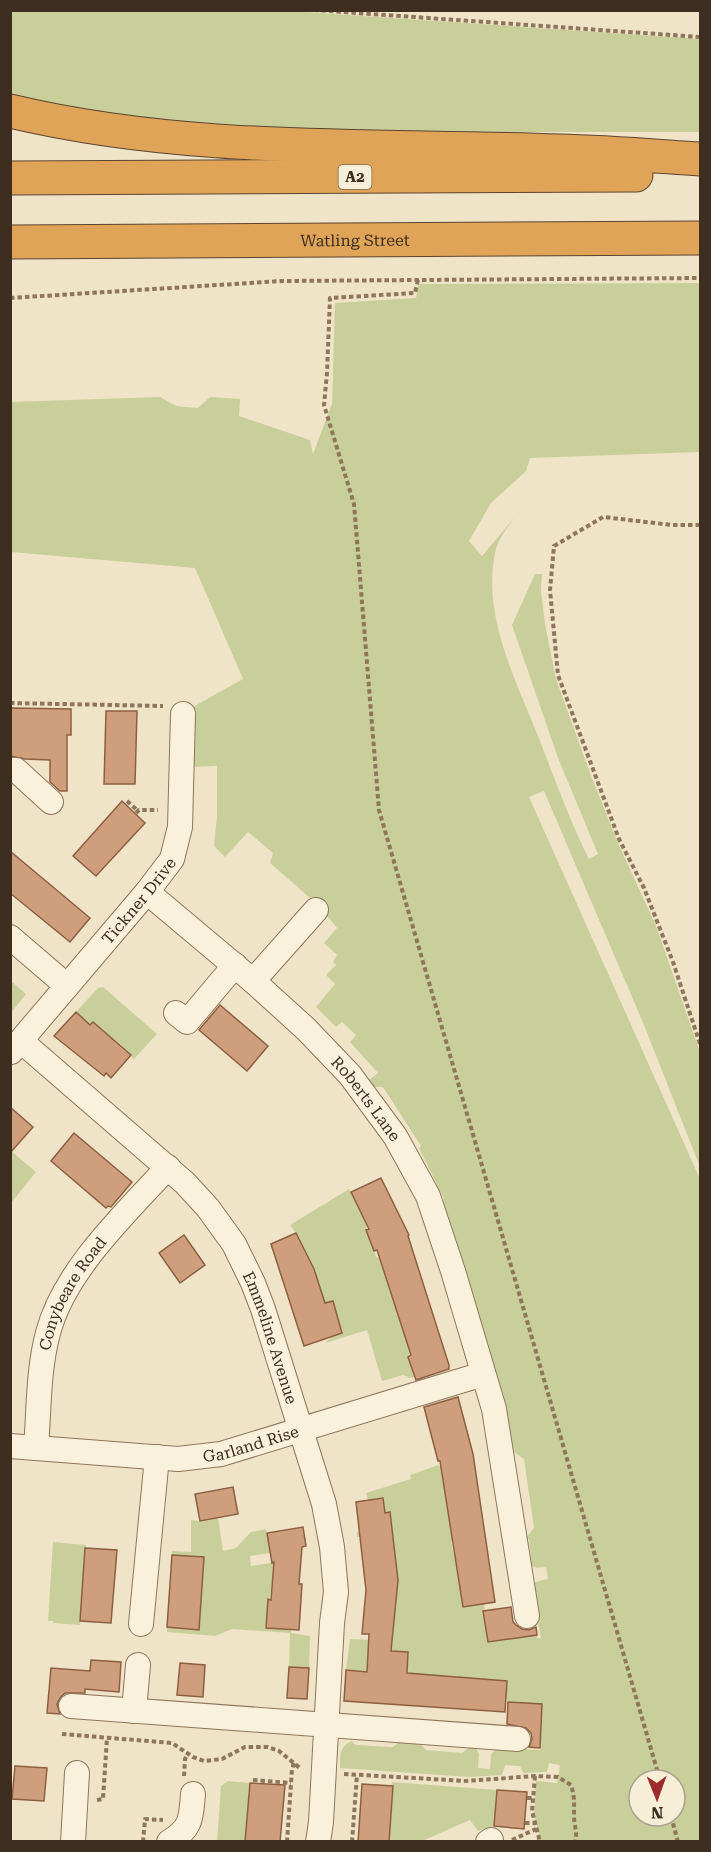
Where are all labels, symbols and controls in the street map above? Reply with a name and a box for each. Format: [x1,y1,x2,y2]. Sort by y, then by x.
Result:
road number: A2 [338,165,372,189]
street label: Watling Street [300,230,410,250]
street label: Tickner Drive [98,853,180,948]
street label: Roberts Lane [327,1052,405,1145]
street label: Conybeare Road [35,1233,110,1352]
street label: Emmeline Avenue [239,1268,302,1406]
street label: Garland Rise [202,1421,301,1466]
north arrow [627,1768,687,1828]
text: N [651,1803,664,1822]

